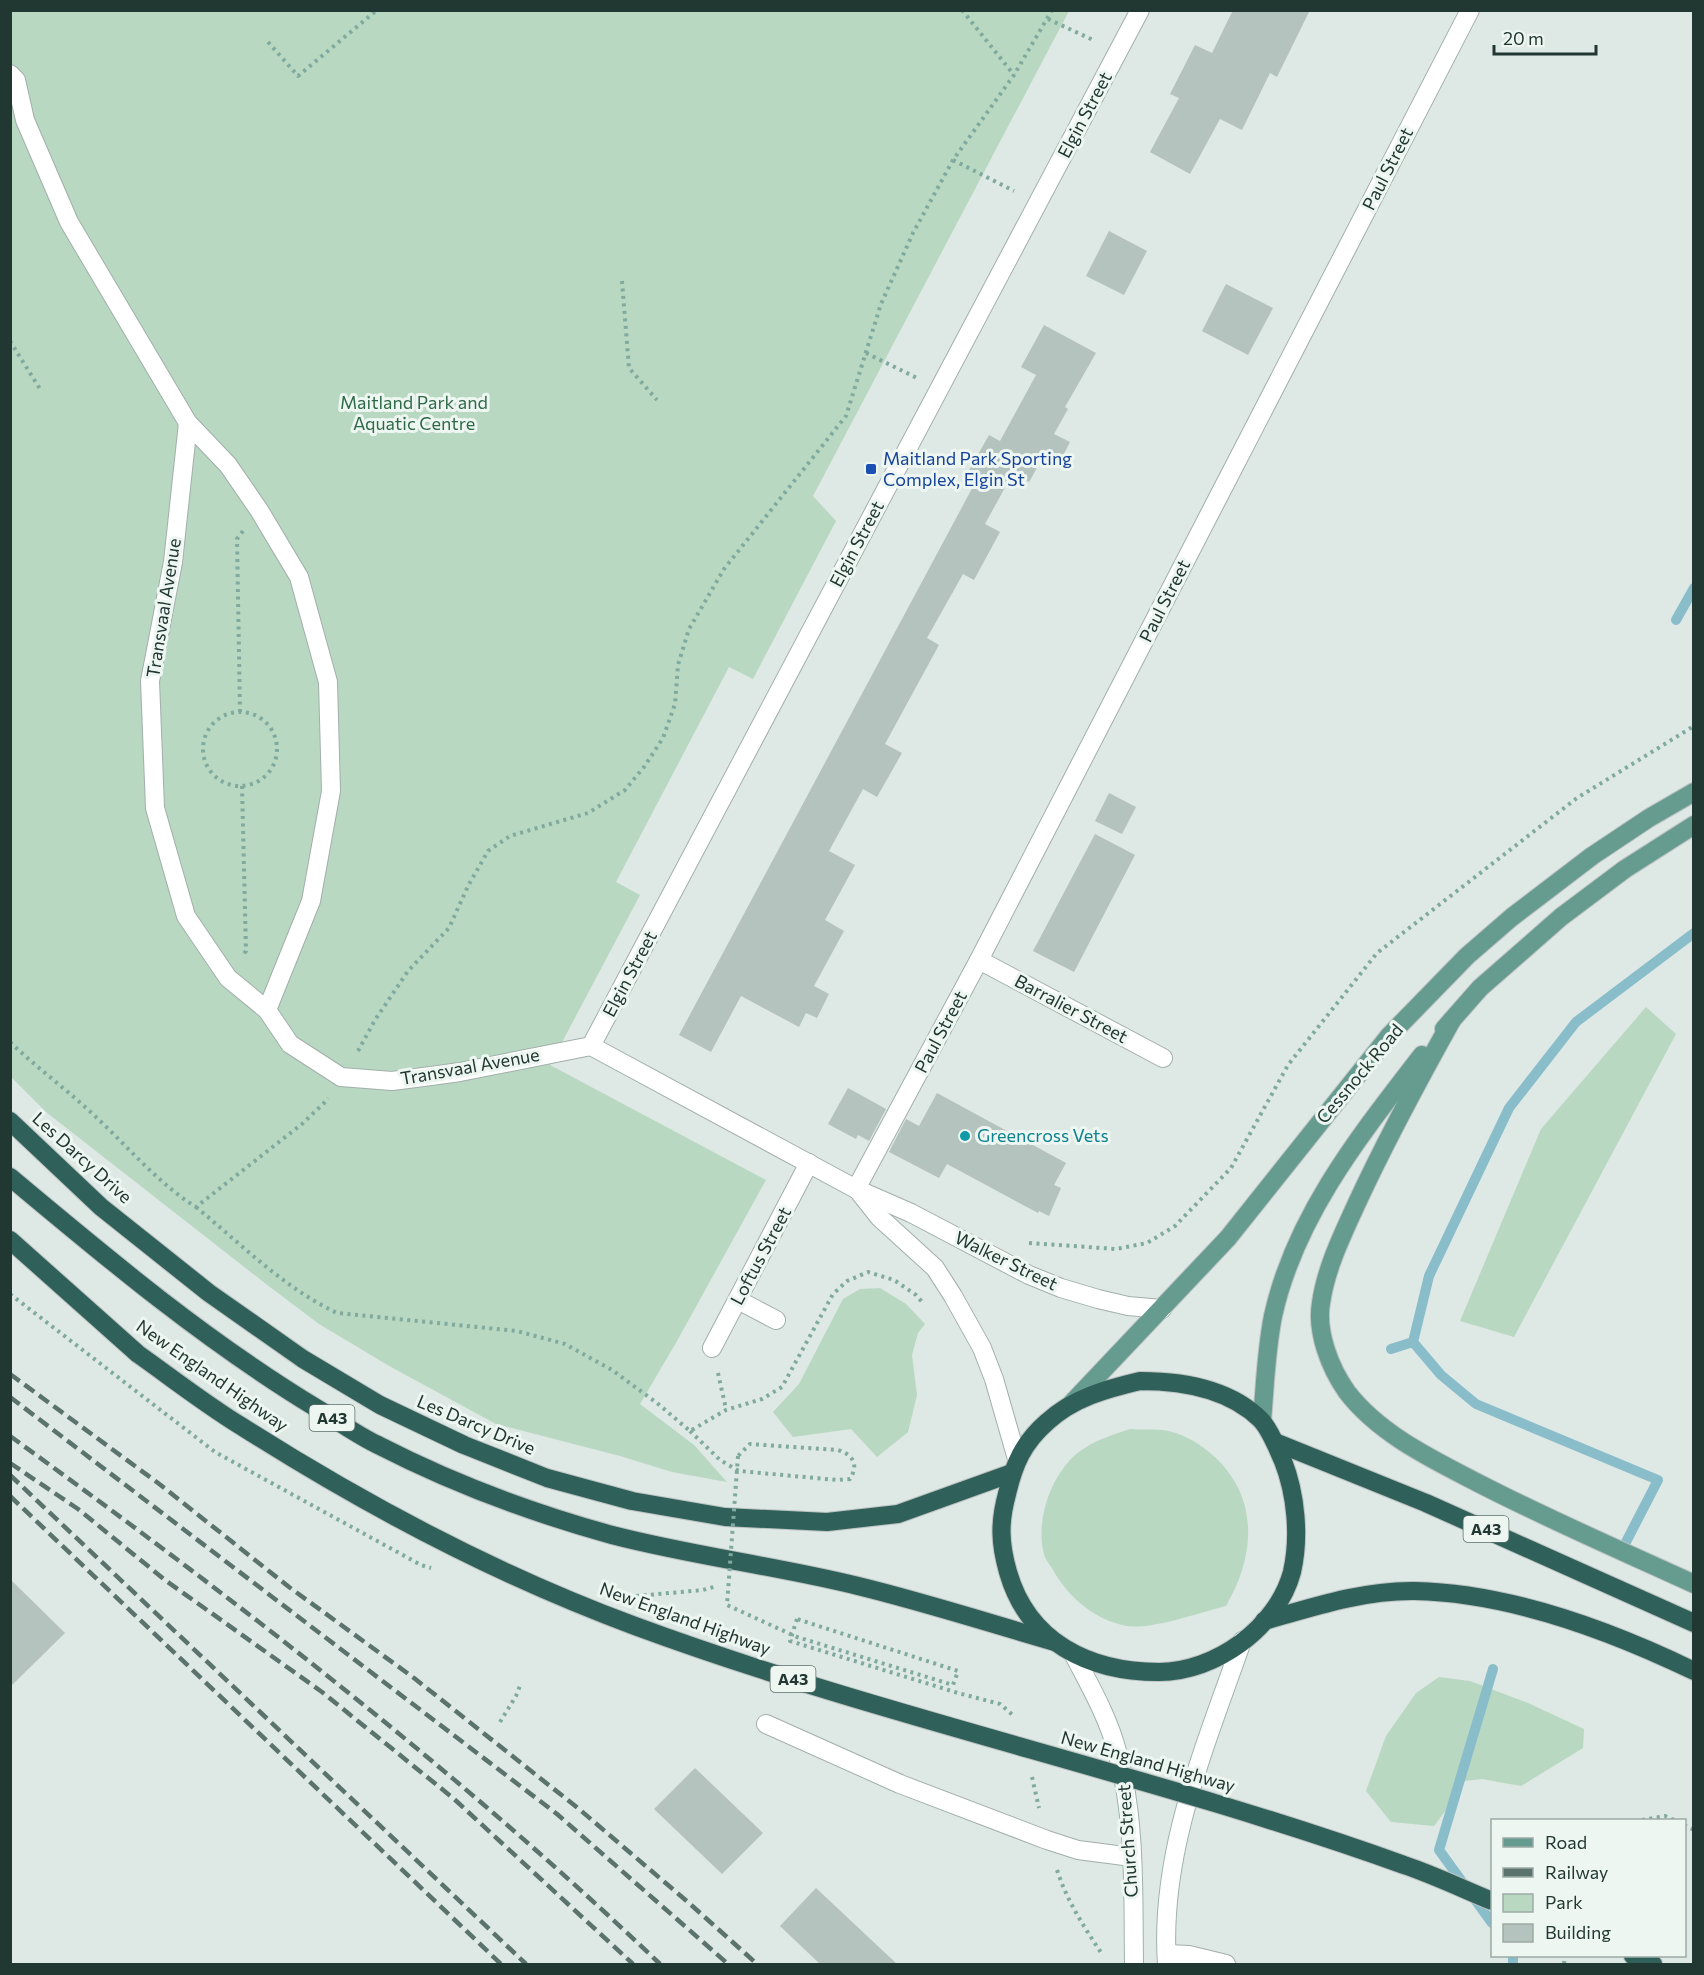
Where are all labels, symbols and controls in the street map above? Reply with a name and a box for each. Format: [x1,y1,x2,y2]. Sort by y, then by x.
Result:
scale bar [1494,18,1596,56]
text: 20 m [1503,27,1544,49]
street label: Elgin Street [1052,68,1116,161]
street label: Paul Street [1357,124,1417,213]
park label: Maitland Park and Aquatic Centre [340,391,488,434]
place label: Maitland Park Sporting Complex, Elgin St [883,447,1072,490]
marker: Maitland Park Sporting Complex, Elgin St [864,462,878,476]
street label: Elgin Street [824,497,888,590]
street label: Transvaal Avenue [141,537,185,679]
street label: Paul Street [1134,556,1194,645]
street label: Elgin Street [597,927,661,1020]
street label: Barralier Street [1011,969,1132,1047]
street label: Paul Street [909,987,971,1076]
street label: Cessnock Road [1311,1019,1407,1128]
street label: Transvaal Avenue [399,1043,541,1089]
street label: Les Darcy Drive [28,1107,137,1208]
place label: Greencross Vets [977,1124,1109,1146]
marker: Greencross Vets [958,1129,972,1143]
street label: Loftus Street [725,1203,795,1308]
street label: Walker Street [951,1226,1061,1294]
street label: New England Highway [132,1314,293,1436]
street label: Les Darcy Drive [414,1389,539,1459]
road number: A43 [310,1405,354,1431]
road number: A43 [1464,1516,1508,1542]
street label: New England Highway [597,1577,774,1659]
road number: A43 [770,1666,816,1692]
street label: New England Highway [1059,1726,1238,1796]
street label: Church Street [1112,1784,1142,1898]
legend [1491,1819,1686,1957]
text: Road [1545,1831,1587,1853]
text: Railway [1545,1861,1608,1883]
text: Park [1545,1891,1583,1913]
text: Building [1545,1921,1611,1943]

